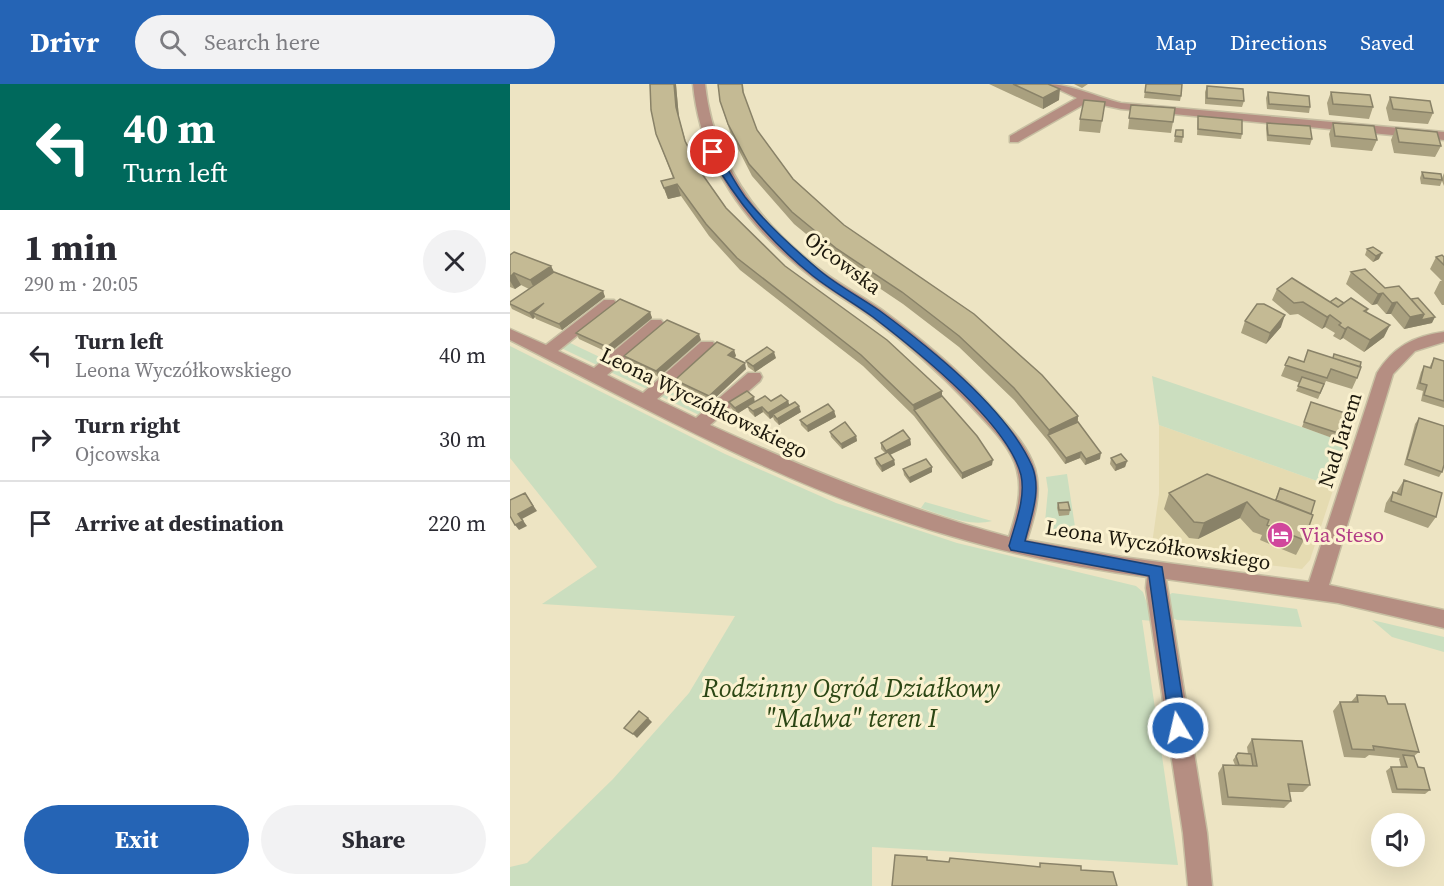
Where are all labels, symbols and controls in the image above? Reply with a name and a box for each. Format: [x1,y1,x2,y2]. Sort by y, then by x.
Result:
search box [135,15,555,69]
text: Drivr [30,23,99,61]
icon: search [156,26,189,59]
text: Search here [204,27,320,57]
text: Map [1156,28,1197,57]
text: Directions [1230,28,1327,57]
text: Saved [1360,28,1414,57]
text: 40 m [123,99,216,157]
icon: left [24,108,102,186]
pin [687,126,738,177]
icon: arrive [696,135,729,168]
text: Turn left [123,154,227,191]
text: 1 min [24,223,117,272]
street label: Ojcowska [799,224,888,301]
button: close [423,230,486,293]
text: 290 m · 20:05 [24,270,138,298]
text: Turn left [75,326,163,356]
icon: left [24,339,57,372]
text: 40 m [439,340,486,370]
street label: Leona Wyczółkowskiego [596,340,813,465]
text: Leona Wyczółkowskiego [75,356,292,384]
street label: Nad Jarem [1310,388,1369,491]
text: Turn right [75,410,180,440]
icon: right [24,423,57,456]
text: 30 m [439,424,486,454]
text: Ojcowska [75,440,160,468]
icon: arrive [24,507,57,540]
text: Arrive at destination [75,508,284,538]
text: 220 m [428,508,486,538]
street label: Leona Wyczółkowskiego [1043,512,1273,577]
hotel icon: Via Steso [1265,520,1295,550]
place label: Via Steso [1300,520,1384,549]
park label: Rodzinny Ogród Działkowy "Malwa" teren I [701,670,1000,736]
position arrow [1146,696,1210,760]
button: Exit [24,805,249,874]
button: Share [261,805,486,874]
map controls [1371,813,1425,867]
button: sound [1371,813,1425,867]

